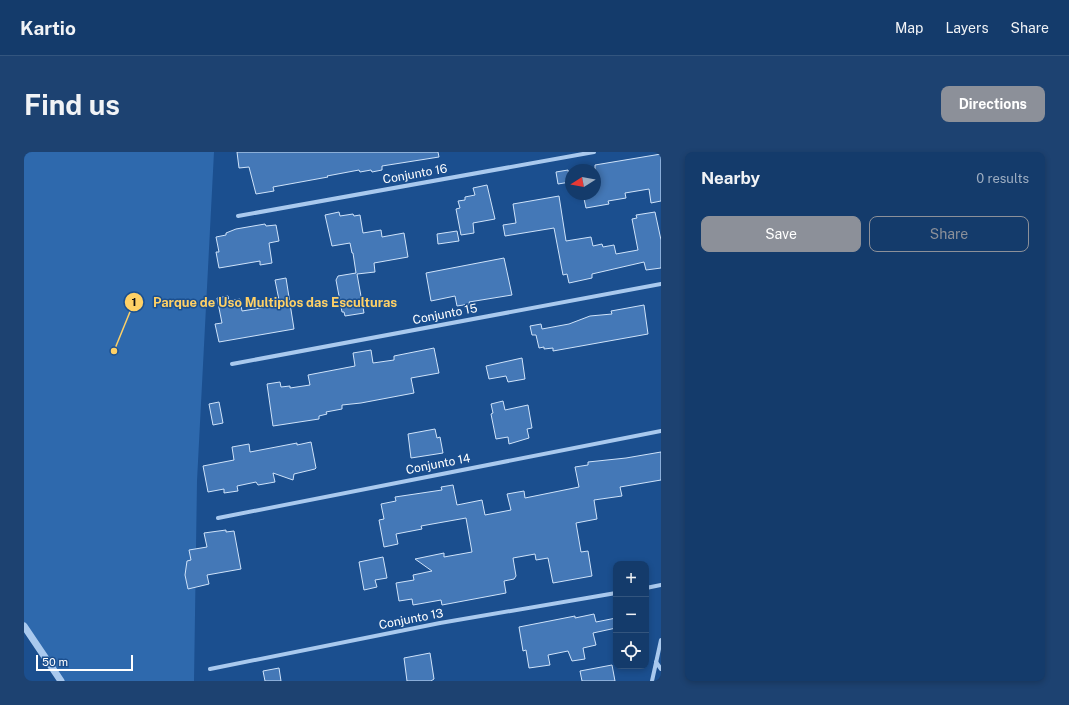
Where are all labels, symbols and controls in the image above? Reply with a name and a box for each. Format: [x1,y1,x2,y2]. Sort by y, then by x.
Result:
text: Kartio [20,17,76,39]
text: Map [895,20,923,36]
text: Layers [945,20,989,36]
text: Share [1011,20,1049,36]
button: Directions [941,86,1045,122]
text: Find us [24,88,120,121]
street label: Conjunto 16 [382,161,448,187]
north arrow [565,164,601,200]
text: Nearby [701,168,760,188]
text: 0 results [976,171,1029,186]
button: Save [701,216,861,252]
button: Share [869,216,1029,252]
callout: Parque de Uso Multiplos das Esculturas [124,290,405,315]
text: 1 [131,295,137,309]
text: Parque de Uso Multiplos das Esculturas [153,295,397,310]
street label: Conjunto 15 [412,301,479,327]
street label: Conjunto 14 [405,451,472,477]
map controls [613,561,649,669]
button: + [613,561,649,597]
button: − [613,597,649,633]
street label: Conjunto 13 [378,606,444,632]
button: locate [613,633,649,669]
scale bar [36,653,133,672]
text: 50 m [42,656,68,668]

